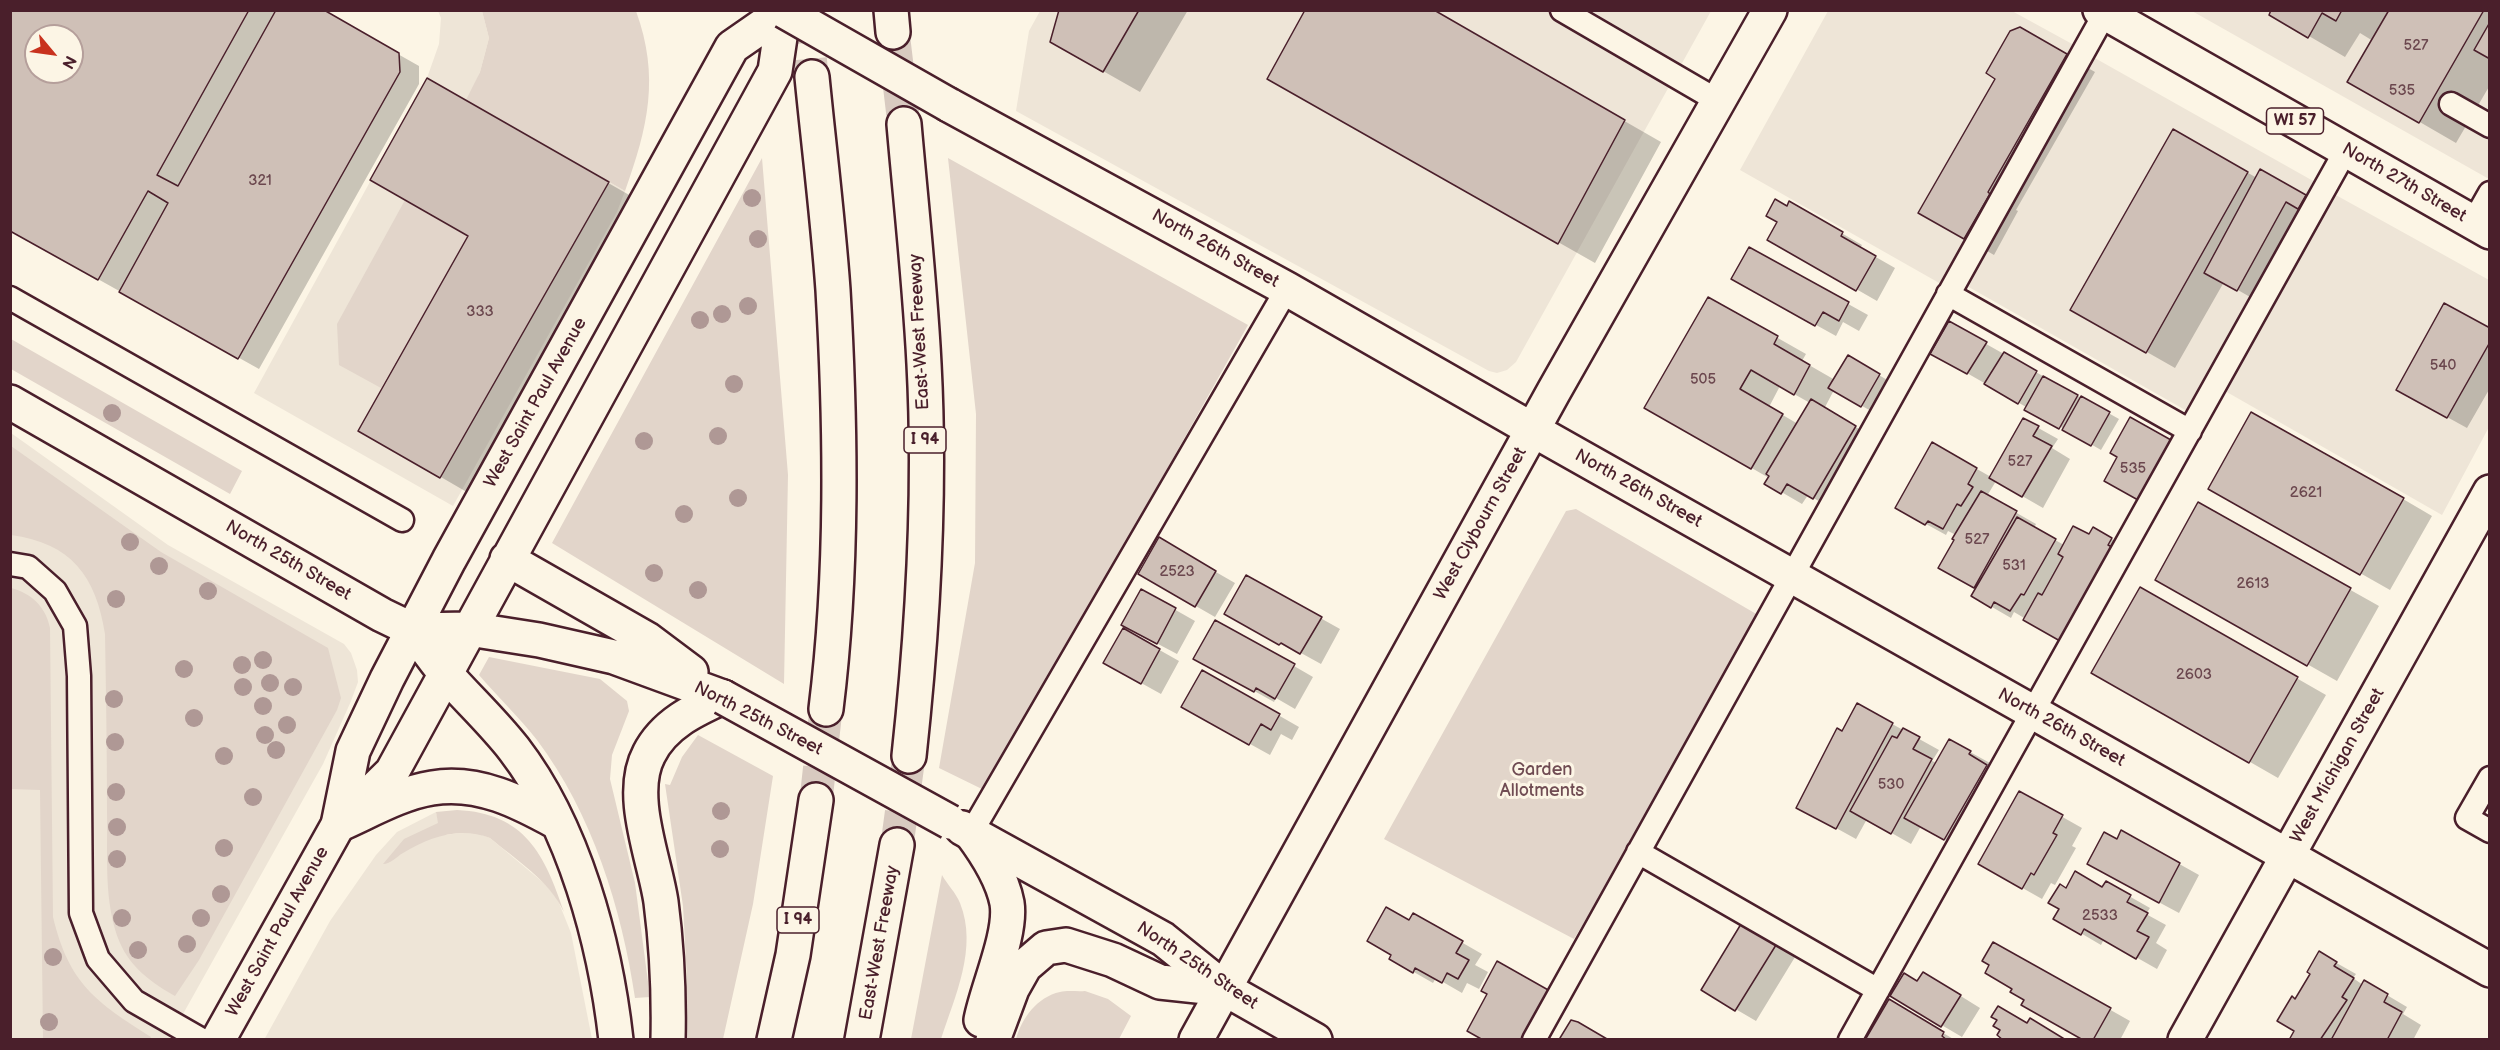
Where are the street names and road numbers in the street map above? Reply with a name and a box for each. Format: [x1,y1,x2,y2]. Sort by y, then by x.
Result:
road number: WI 57 [2266,108,2324,134]
street label: North 27th Street [2338,139,2470,227]
street label: North 26th Street [1148,205,1282,293]
street label: East-West Freeway [905,253,935,411]
street label: West Saint Paul Avenue [480,314,592,492]
road number: I 94 [904,427,946,453]
street label: West Clybourn Street [1430,444,1532,604]
street label: North 26th Street [1571,445,1705,533]
street label: North 25th Street [221,516,355,606]
street label: North 25th Street [690,677,826,761]
street label: North 26th Street [1994,684,2128,772]
street label: West Michigan Street [2286,685,2390,847]
street label: West Saint Paul Avenue [222,843,334,1021]
street label: East-West Freeway [856,864,904,1022]
road number: I 94 [777,907,819,933]
street label: North 25th Street [1132,917,1262,1015]

